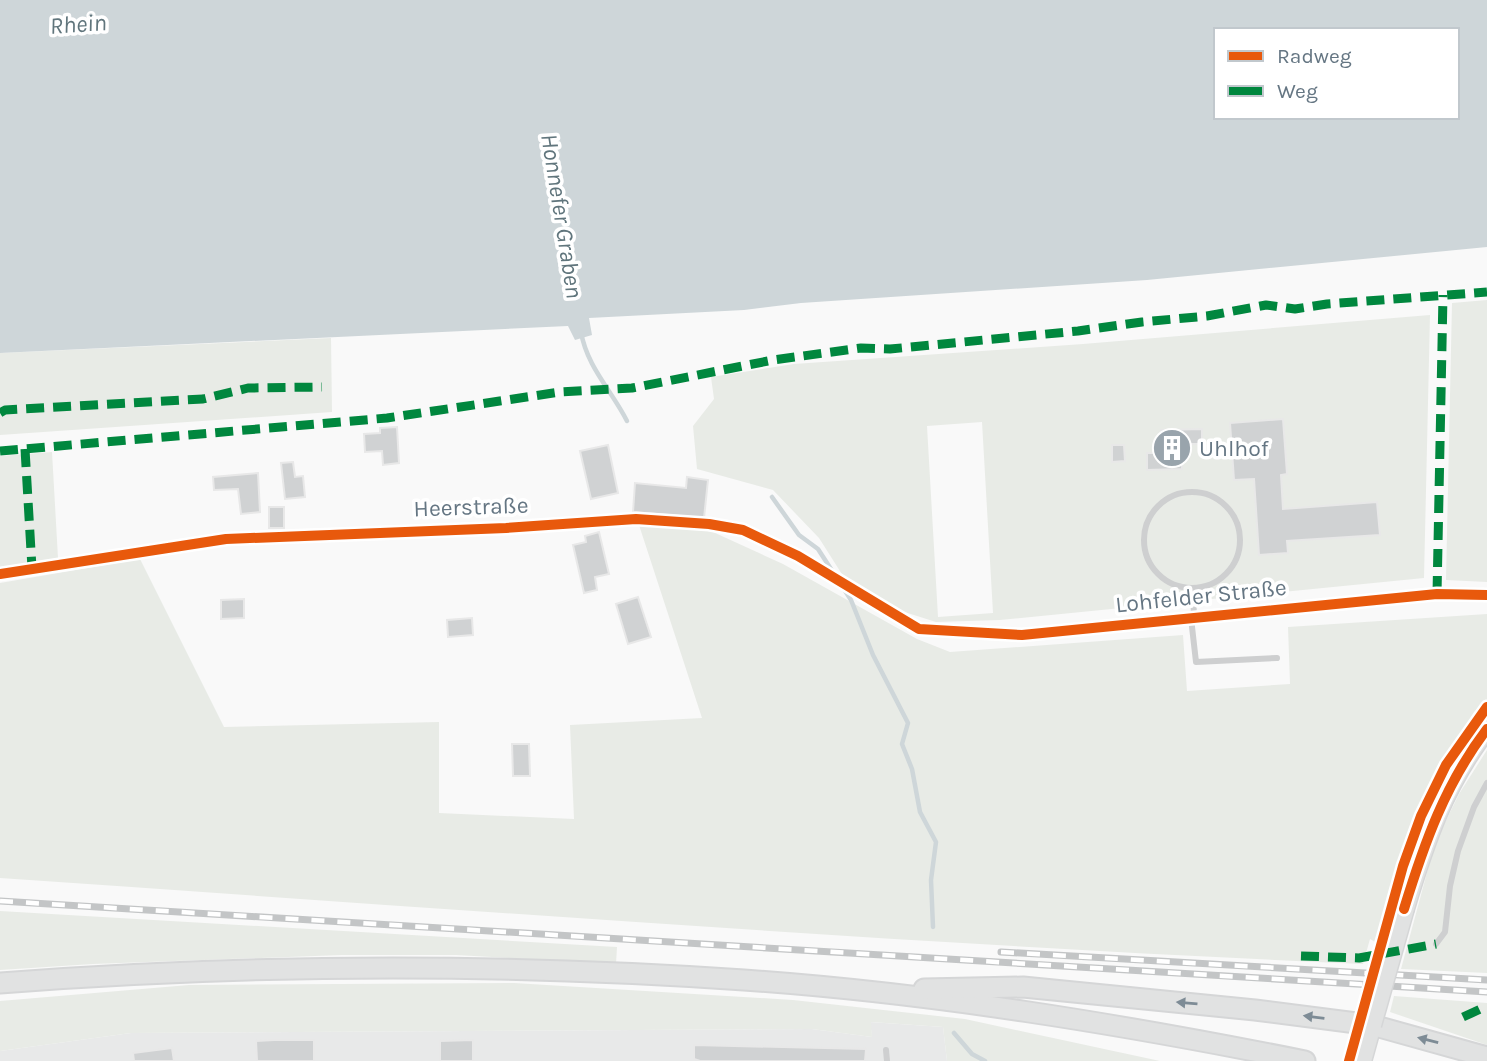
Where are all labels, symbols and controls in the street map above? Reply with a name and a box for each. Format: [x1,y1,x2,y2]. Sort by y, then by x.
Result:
water label: Rhein [49,8,107,40]
legend [1214,28,1459,119]
text: Radweg [1277,44,1352,68]
text: Weg [1277,79,1318,103]
water label: Honnefer Graben [535,132,589,300]
building icon: Uhlhof [1151,427,1193,469]
place label: Uhlhof [1199,435,1269,462]
street label: Heerstraße [413,492,529,522]
street label: Lohfelder Straße [1114,574,1288,618]
one-way arrow [1176,997,1198,1008]
one-way arrow [1302,1012,1324,1023]
one-way arrow [1417,1034,1439,1045]

